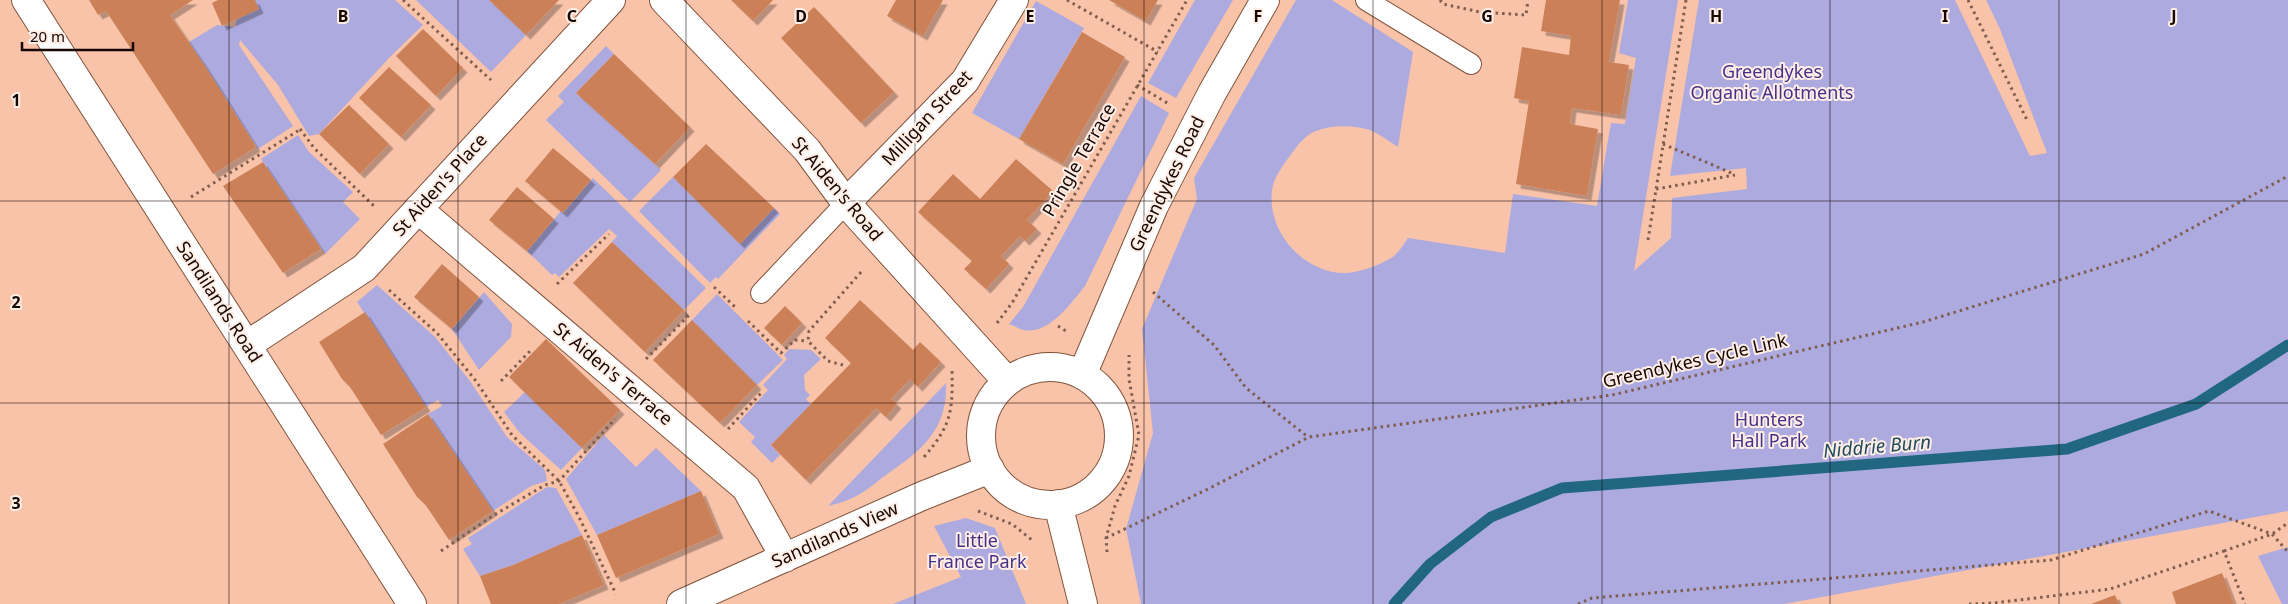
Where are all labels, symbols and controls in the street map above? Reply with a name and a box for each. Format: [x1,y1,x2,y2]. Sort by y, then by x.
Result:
text: B [338,5,348,27]
text: C [567,5,577,27]
text: D [795,5,807,27]
text: E [1026,5,1035,27]
text: F [1254,5,1262,27]
text: G [1481,5,1493,27]
text: H [1710,5,1722,27]
text: I [1942,5,1948,27]
text: J [2169,5,2177,27]
scale bar [22,20,134,52]
text: 20 m [30,26,65,46]
park label: Greendykes Organic Allotments [1691,59,1853,104]
street label: Milligan Street [876,64,977,170]
text: 1 [11,89,21,111]
street label: Pringle Terrace [1036,99,1120,220]
street label: Greendykes Road [1123,112,1209,255]
street label: St Aiden's Place [387,128,492,241]
street label: St Aiden's Road [787,131,889,246]
street label: Sandilands Road [172,236,268,367]
text: 2 [11,291,21,313]
street label: St Aiden's Terrace [549,316,678,430]
street label: Greendykes Cycle Link [1600,327,1790,393]
park label: Hunters Hall Park [1731,407,1807,452]
water label: Niddrie Burn [1822,428,1932,464]
text: 3 [11,492,21,514]
street label: Sandilands View [767,495,902,573]
park label: Little France Park [927,528,1027,573]

